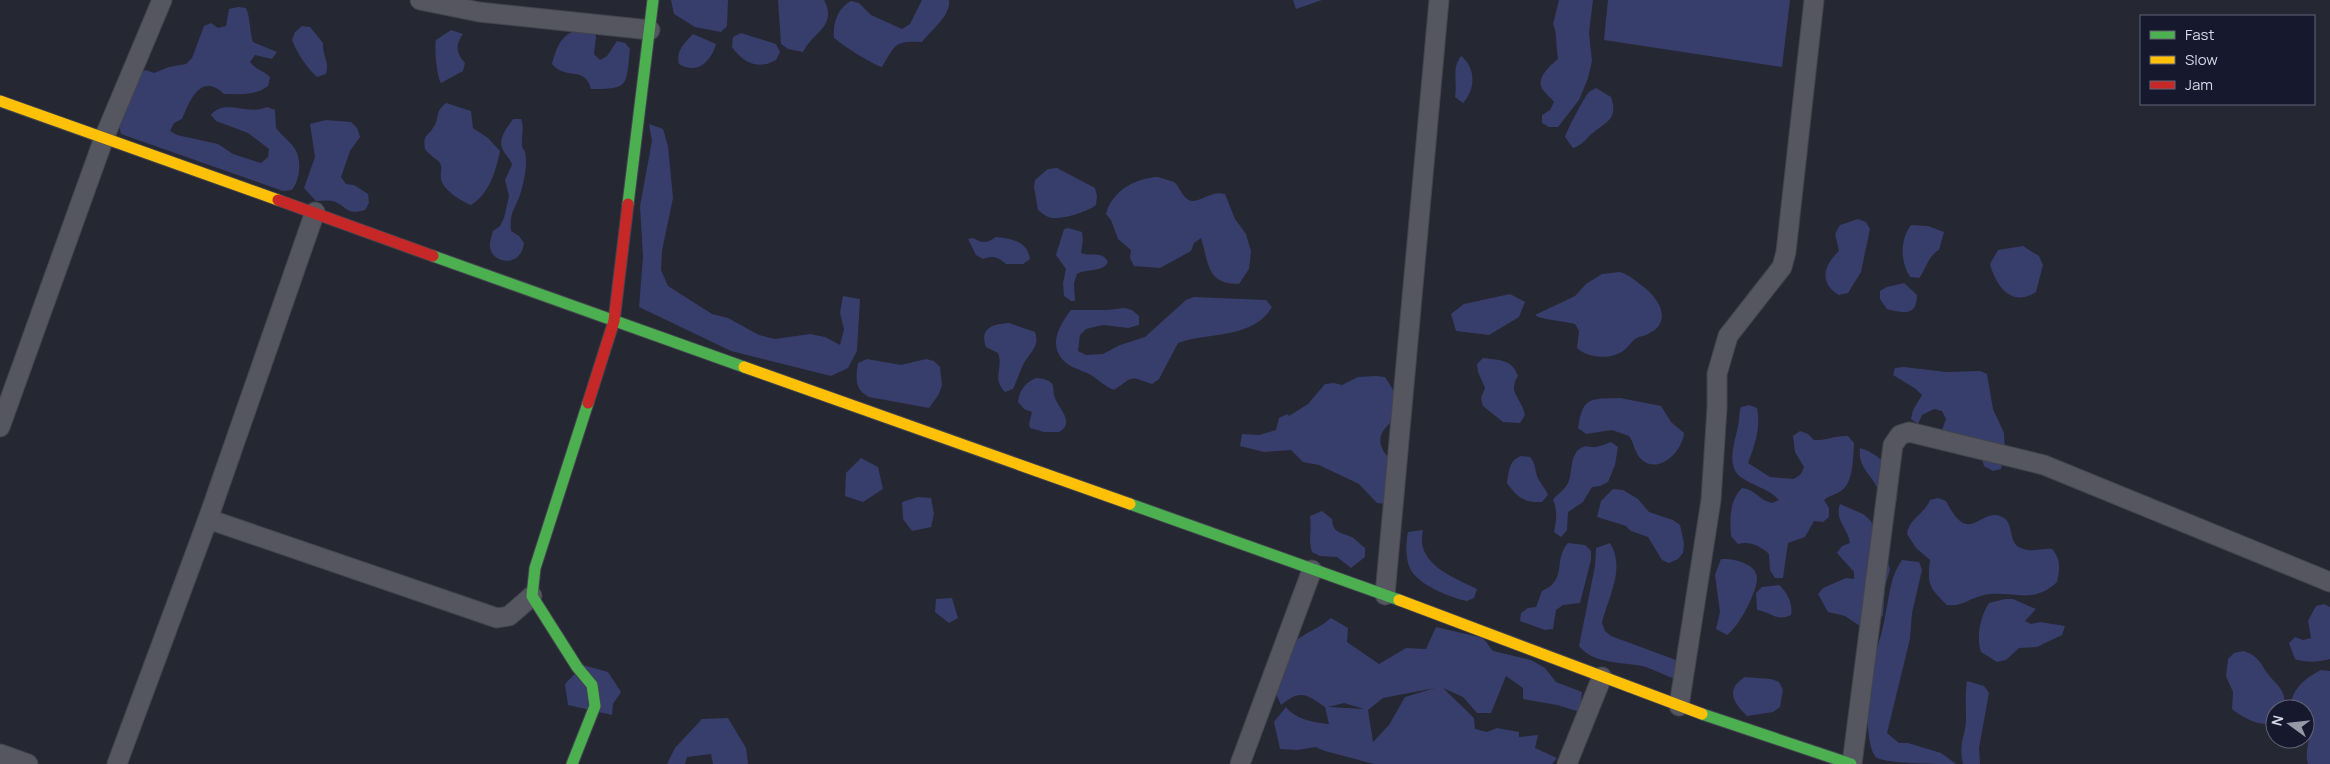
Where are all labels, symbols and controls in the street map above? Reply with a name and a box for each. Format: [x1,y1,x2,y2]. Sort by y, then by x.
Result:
legend [2140,15,2315,105]
text: Fast [2185,24,2214,45]
text: Slow [2185,49,2218,70]
text: Jam [2185,74,2213,95]
north arrow [2265,699,2315,749]
text: N [2266,713,2287,728]

